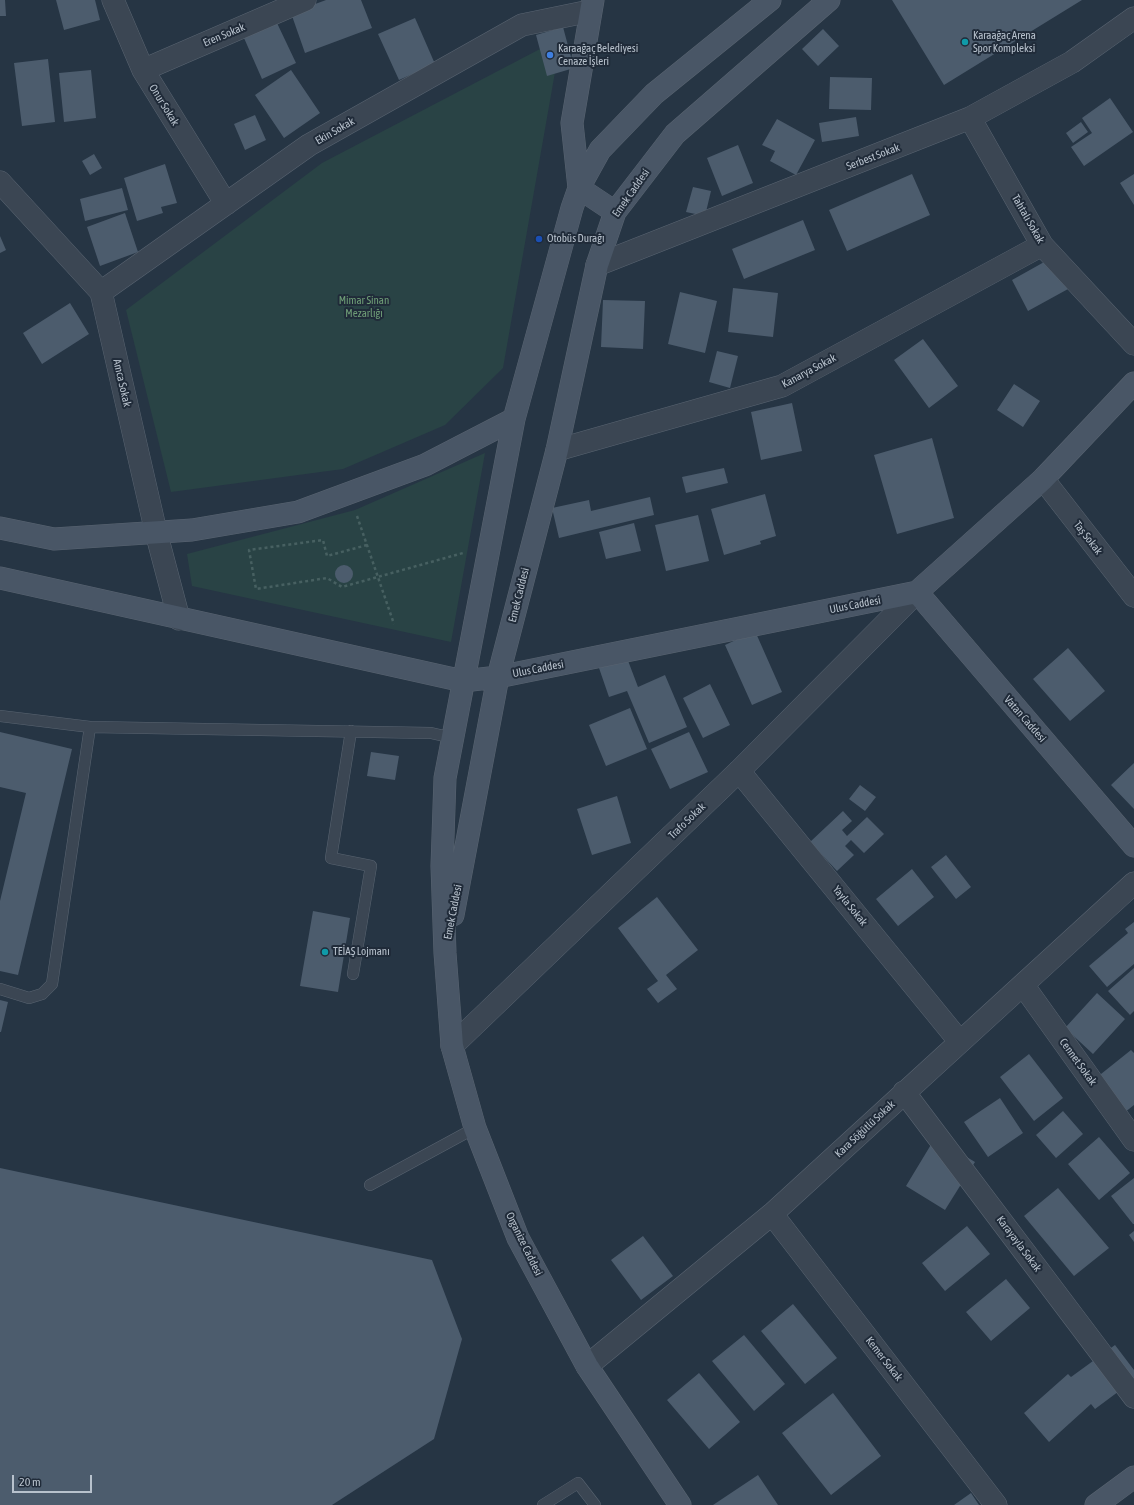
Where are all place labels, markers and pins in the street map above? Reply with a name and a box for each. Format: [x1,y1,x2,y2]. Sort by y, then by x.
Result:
place label: Karaağaç Arena Spor Kompleksi [973,29,1036,55]
marker: Karaağaç Arena Spor Kompleksi [960,37,970,47]
place label: Karaağaç Belediyesi Cenaze İşleri [558,42,638,68]
marker: Karaağaç Belediyesi Cenaze İşleri [545,50,555,60]
place label: Otobüs Durağı [547,232,604,246]
marker: Otobüs Durağı [534,234,544,244]
place label: TEİAŞ Lojmanı [333,945,390,959]
marker: TEİAŞ Lojmanı [320,947,330,957]

